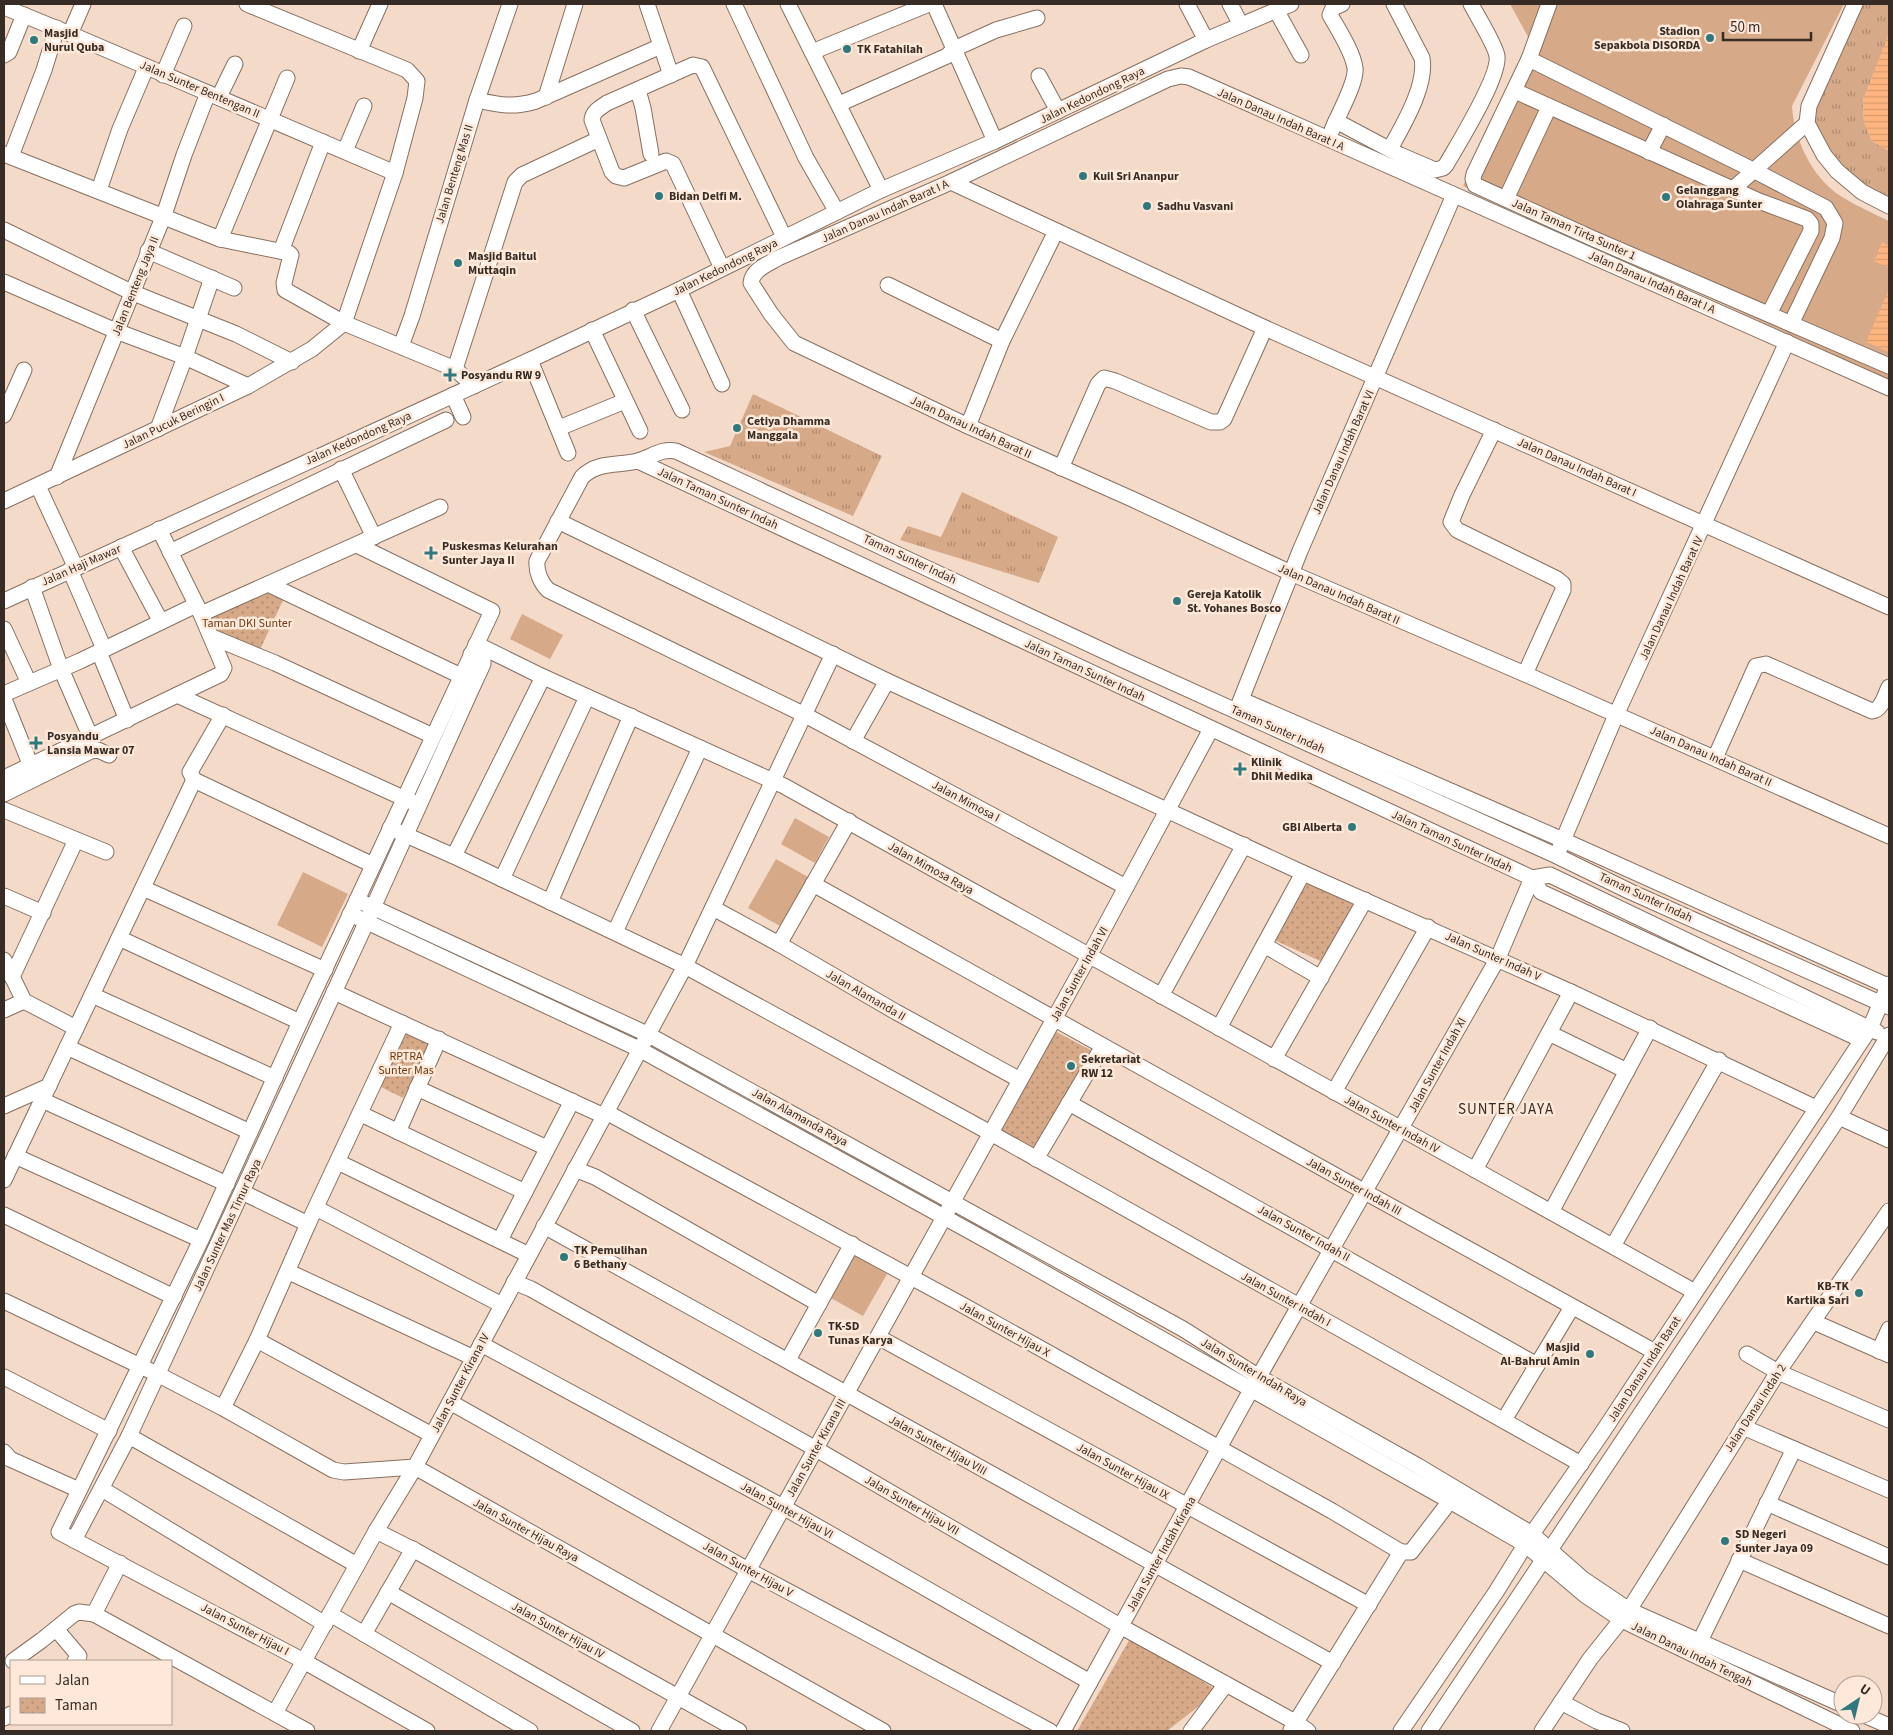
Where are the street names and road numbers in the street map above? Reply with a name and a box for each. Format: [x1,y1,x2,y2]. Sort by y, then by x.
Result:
street label: Jalan Sunter Bentengan II [137,56,262,122]
street label: Jalan Kedondong Raya [1037,63,1148,128]
street label: Jalan Danau Indah Barat I A [1214,84,1348,155]
street label: Jalan Benteng Mas II [431,123,478,226]
street label: Jalan Danau Indah Barat I A [819,176,952,247]
street label: Jalan Taman Tirta Sunter 1 [1509,194,1639,265]
street label: Jalan Benteng Jaya II [108,234,163,339]
street label: Jalan Kedondong Raya [670,235,781,300]
street label: Jalan Danau Indah Barat I A [1585,247,1719,318]
street label: Jalan Danau Indah Barat VI [1308,387,1379,517]
street label: Jalan Pucuk Beringin I [119,389,227,453]
street label: Jalan Danau Indah Barat II [907,392,1034,463]
street label: Jalan Kedondong Raya [302,407,414,470]
street label: Jalan Danau Indah Barat I [1515,434,1639,501]
street label: Jalan Taman Sunter Indah [655,463,781,534]
street label: Taman Sunter Indah [860,530,959,589]
street label: Jalan Danau Indah Barat IV [1635,533,1708,663]
street label: Jalan Haji Mawar [39,540,124,591]
street label: Jalan Danau Indah Barat II [1275,560,1402,629]
street label: Jalan Taman Sunter Indah [1022,635,1148,706]
street label: Taman Sunter Indah [1228,701,1328,758]
street label: Jalan Danau Indah Barat II [1647,722,1774,791]
street label: Jalan Mimosa I [929,776,1003,826]
street label: Jalan Taman Sunter Indah [1389,806,1515,877]
street label: Jalan Mimosa Raya [885,838,977,899]
street label: Taman Sunter Indah [1596,868,1695,927]
street label: Jalan Sunter Indah VI [1046,924,1113,1025]
street label: Jalan Sunter Indah V [1442,928,1544,986]
street label: Jalan Alamanda II [823,966,909,1025]
street label: Jalan Sunter Indah XI [1404,1015,1471,1116]
street label: Jalan Alamanda Raya [749,1084,851,1151]
street label: Jalan Sunter Indah IV [1341,1091,1443,1158]
street label: Jalan Sunter Indah III [1303,1153,1404,1220]
street label: Jalan Sunter Mas Timur Raya [189,1156,266,1294]
street label: Jalan Sunter Indah II [1254,1201,1353,1266]
street label: Jalan Sunter Indah I [1238,1268,1334,1331]
street label: Jalan Sunter Hijau X [957,1298,1053,1361]
street label: Jalan Danau Indah Barat [1604,1313,1685,1426]
street label: Jalan Sunter Kirana IV [427,1330,494,1436]
street label: Jalan Sunter Indah Raya [1197,1334,1310,1411]
street label: Jalan Danau Indah 2 [1720,1361,1790,1456]
street label: Jalan Sunter Kirana III [782,1396,851,1501]
street label: Jalan Sunter Hijau VIII [885,1411,990,1480]
street label: Jalan Sunter Hijau IX [1073,1439,1172,1504]
street label: Jalan Sunter Hijau VII [861,1471,962,1540]
street label: Jalan Sunter Hijau VI [737,1478,836,1543]
street label: Jalan Sunter Indah Kirana [1123,1493,1200,1615]
street label: Jalan Sunter Hijau Raya [470,1494,582,1567]
street label: Jalan Sunter Hijau V [700,1538,797,1602]
street label: Jalan Sunter Hijau IV [508,1598,608,1663]
street label: Jalan Sunter Hijau I [198,1599,292,1660]
street label: Jalan Danau Indah Tengah [1628,1618,1755,1691]

